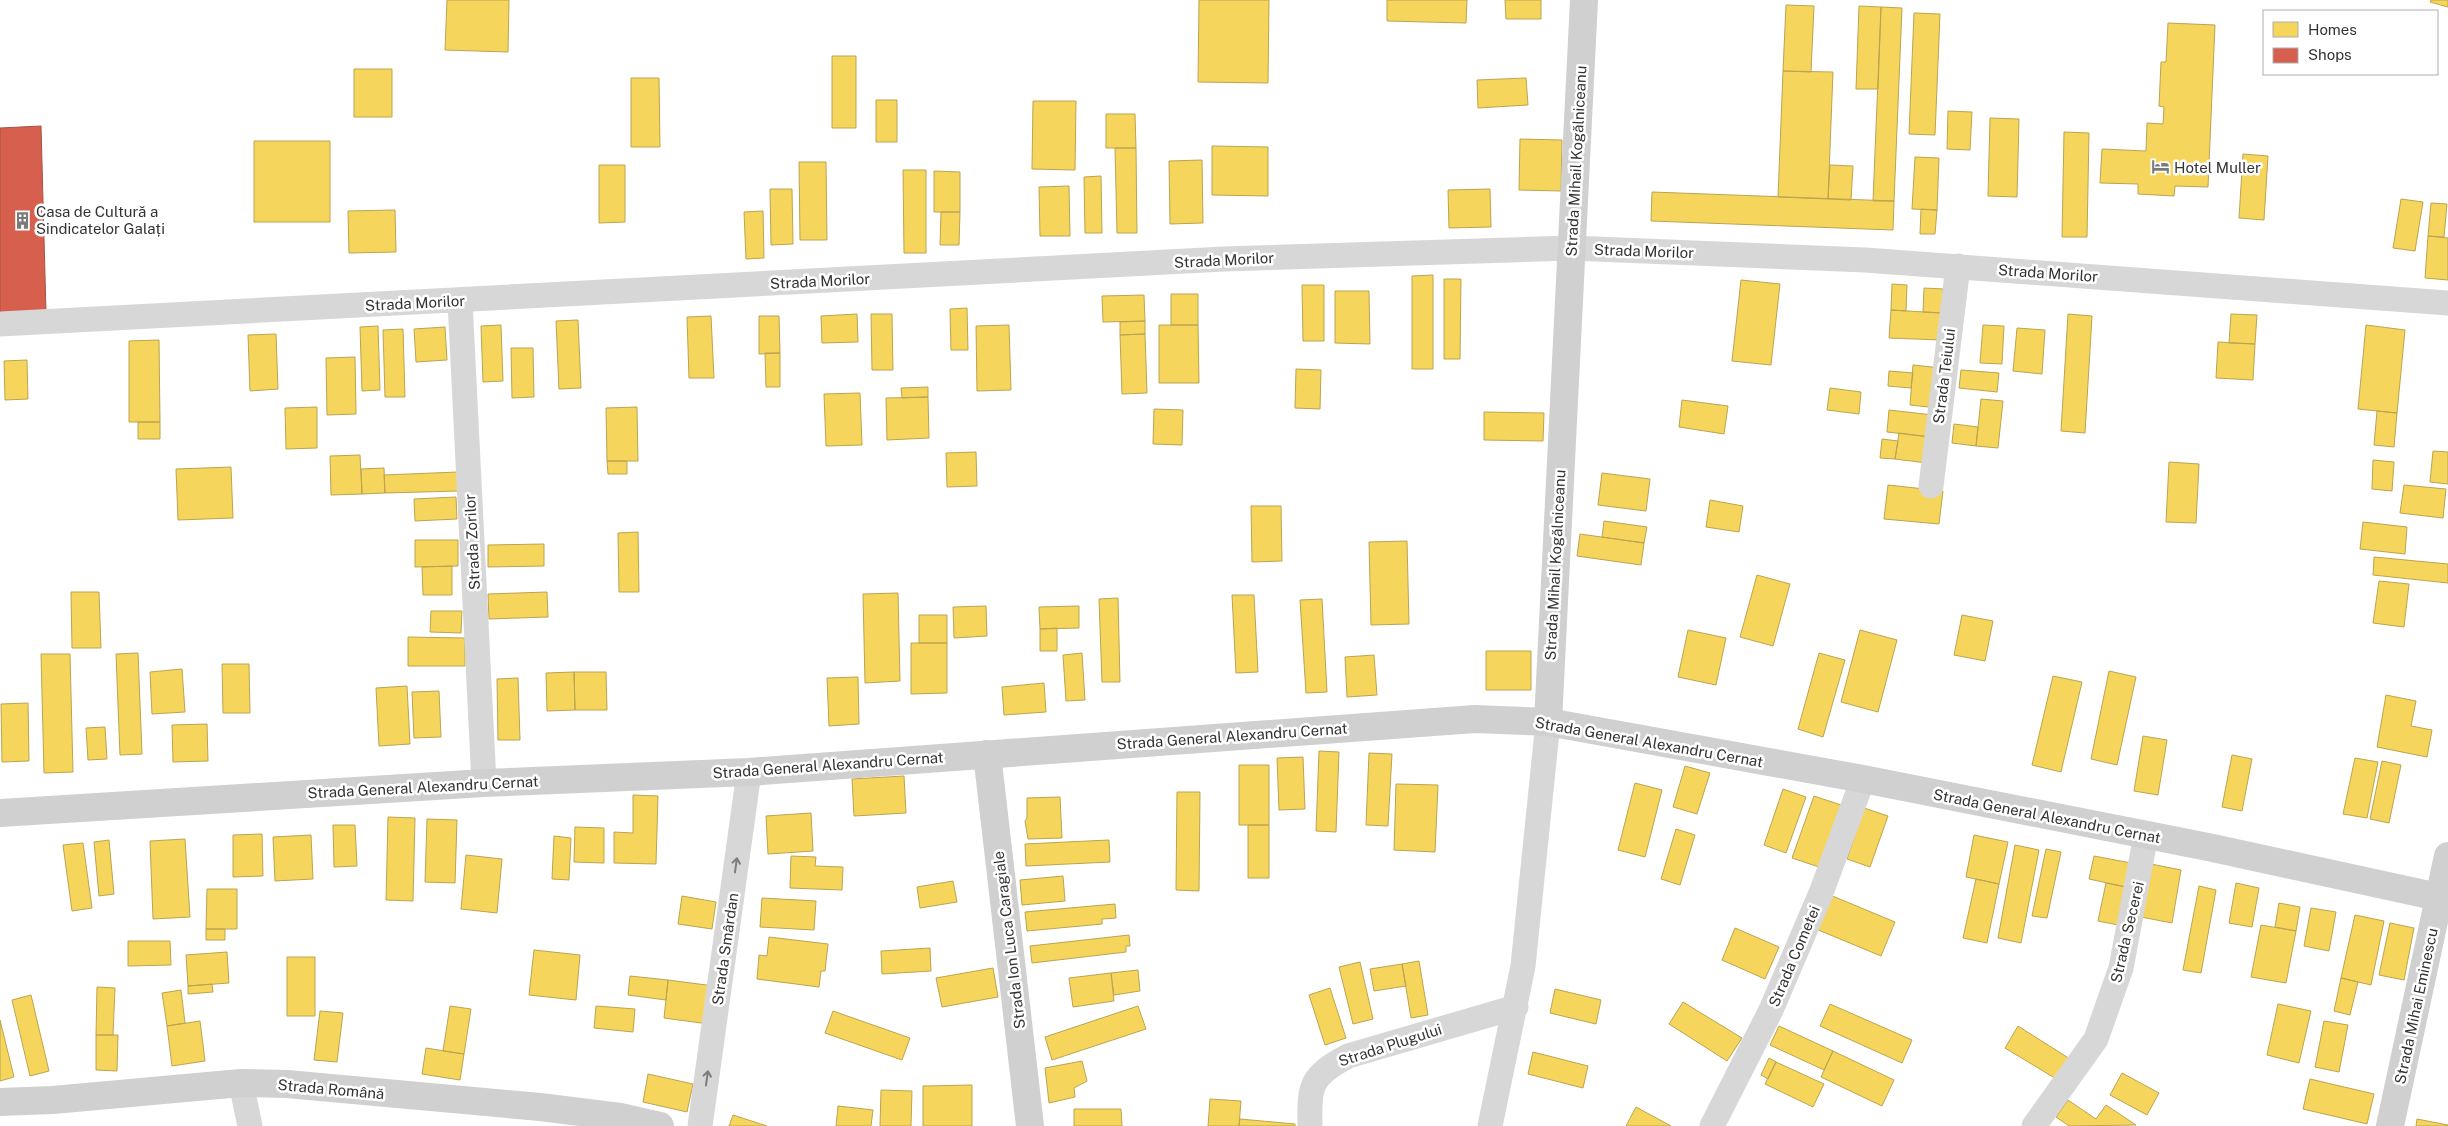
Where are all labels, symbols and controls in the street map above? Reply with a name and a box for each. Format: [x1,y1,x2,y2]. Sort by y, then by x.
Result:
legend [2263,10,2438,75]
text: Homes [2308,21,2357,38]
text: Shops [2308,46,2352,63]
street label: Strada Mihail Kogălniceanu [1563,65,1589,257]
hotel icon: Hotel Muller [2150,157,2170,177]
place label: Hotel Muller [2174,159,2261,176]
place label: Casa de Cultură a Sindicatelor Galați [36,203,165,237]
building icon: Casa de Cultură a Sindicatelor Galați [12,210,32,230]
street label: Strada Morilor [1594,241,1695,261]
street label: Strada Morilor [1174,249,1275,271]
street label: Strada Morilor [1997,261,2099,285]
street label: Strada Morilor [770,270,871,292]
street label: Strada Morilor [365,292,466,314]
street label: Strada Teiului [1930,327,1958,425]
street label: Strada Mihail Kogălniceanu [1542,469,1568,661]
street label: Strada Zorilor [461,493,483,591]
street label: Strada General Alexandru Cernat [1534,714,1765,770]
street label: Strada General Alexandru Cernat [1116,719,1348,753]
street label: Strada General Alexandru Cernat [712,748,944,782]
street label: Strada General Alexandru Cernat [307,772,539,802]
street label: Strada General Alexandru Cernat [1932,786,2162,846]
street label: Strada Ion Luca Caragiale [990,850,1028,1030]
one-way arrow [731,857,741,873]
street label: Strada Secerei [2107,880,2147,984]
street label: Strada Smârdan [709,892,741,1006]
street label: Strada Cometei [1765,903,1823,1009]
street label: Strada Mihai Eminescu [2391,926,2441,1086]
street label: Strada Plugului [1336,1020,1444,1070]
one-way arrow [702,1070,712,1086]
street label: Strada Română [277,1076,385,1102]

